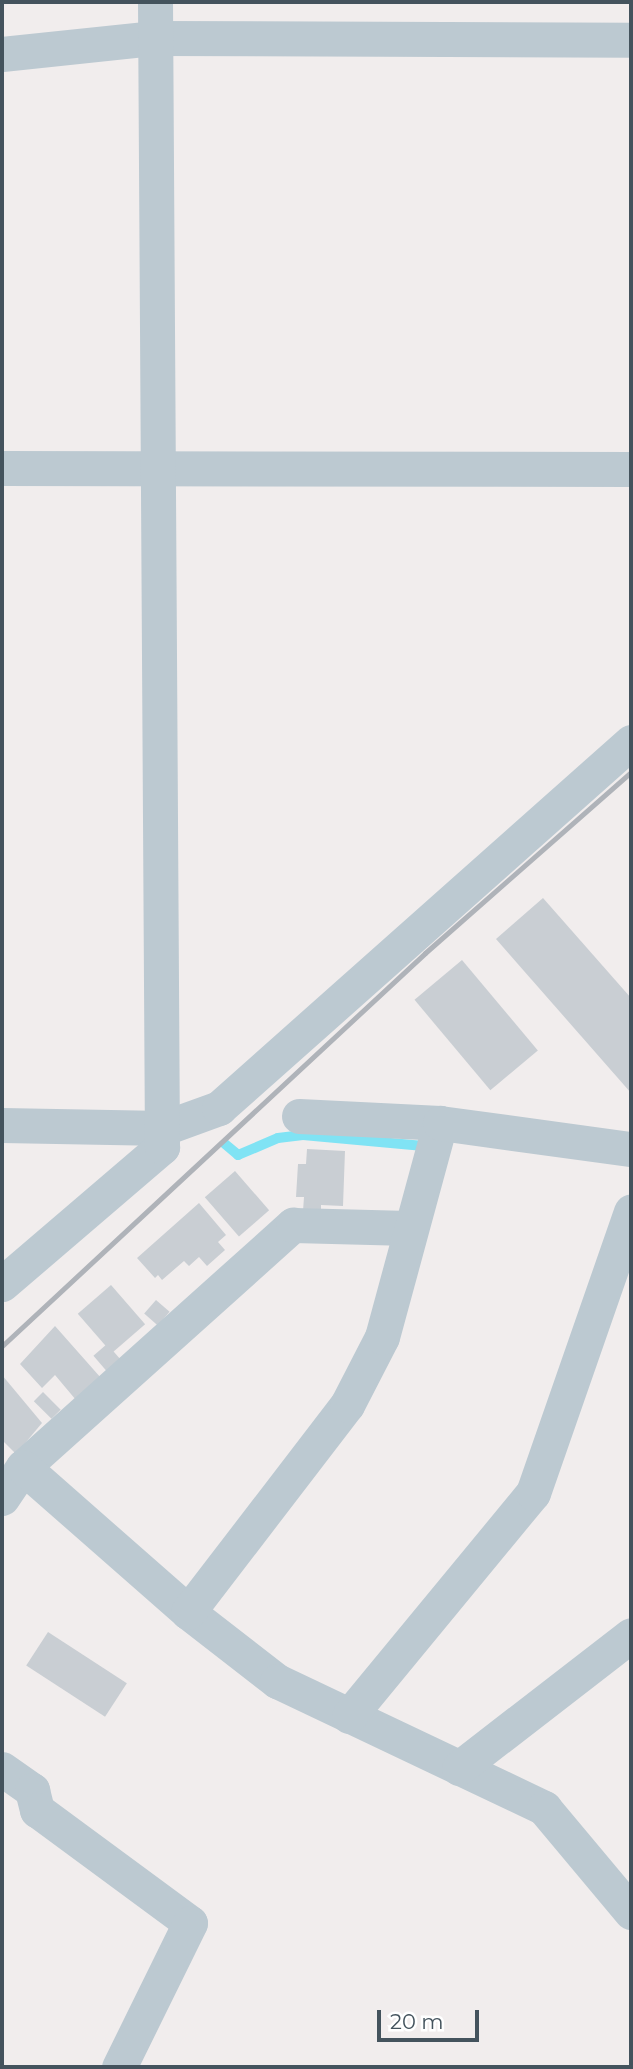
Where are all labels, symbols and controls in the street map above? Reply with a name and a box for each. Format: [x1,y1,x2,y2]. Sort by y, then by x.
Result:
scale bar [381,1996,482,2040]
text: 20 m [390,2009,444,2034]

